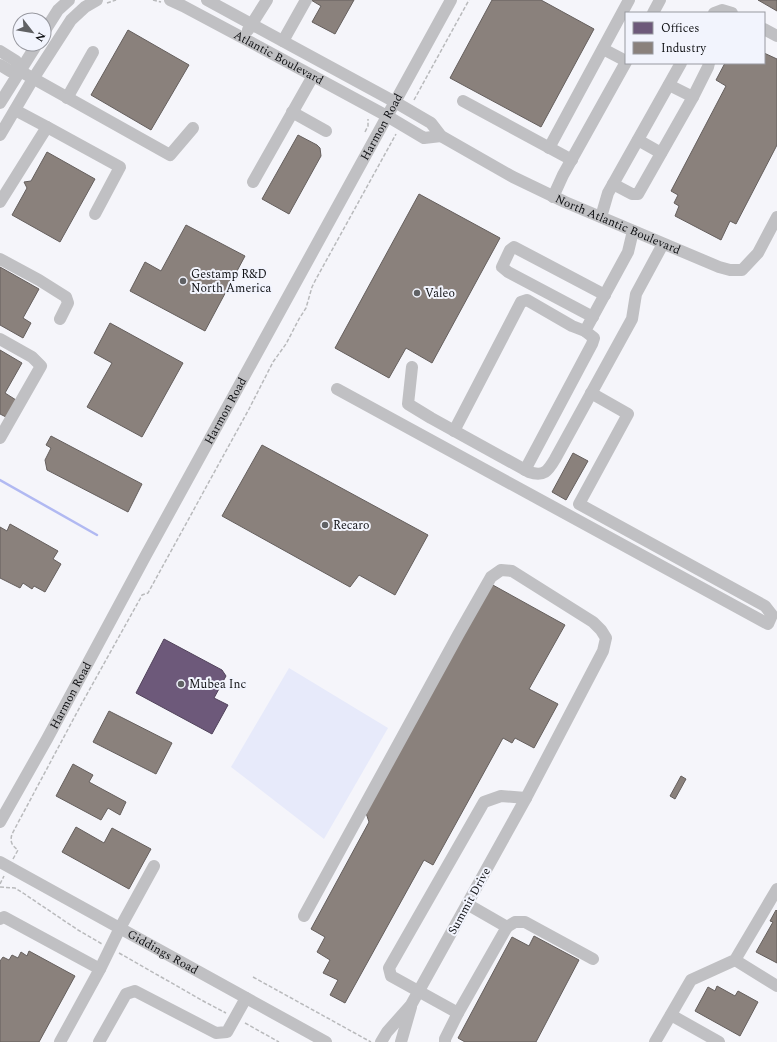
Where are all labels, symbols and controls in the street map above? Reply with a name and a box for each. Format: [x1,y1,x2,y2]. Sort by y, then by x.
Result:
north arrow [12,12,52,52]
legend [625,12,765,64]
text: Offices [661,19,700,38]
street label: Atlantic Boulevard [230,26,327,90]
text: N [31,29,50,45]
text: Industry [661,39,707,58]
street label: Harmon Road [356,90,408,164]
street label: North Atlantic Boulevard [552,190,684,260]
place label: Gestamp R&D North America [191,265,271,298]
marker: Gestamp R&D North America [178,276,188,286]
place label: Valeo [425,284,455,303]
marker: Valeo [412,288,422,298]
street label: Harmon Road [200,374,252,448]
place label: Recaro [333,516,370,535]
marker: Recaro [320,520,330,530]
street label: Harmon Road [45,658,97,733]
place label: Mubea Inc [189,675,246,694]
marker: Mubea Inc [176,679,186,689]
street label: Summit Drive [443,864,496,938]
street label: Giddings Road [123,925,202,980]

